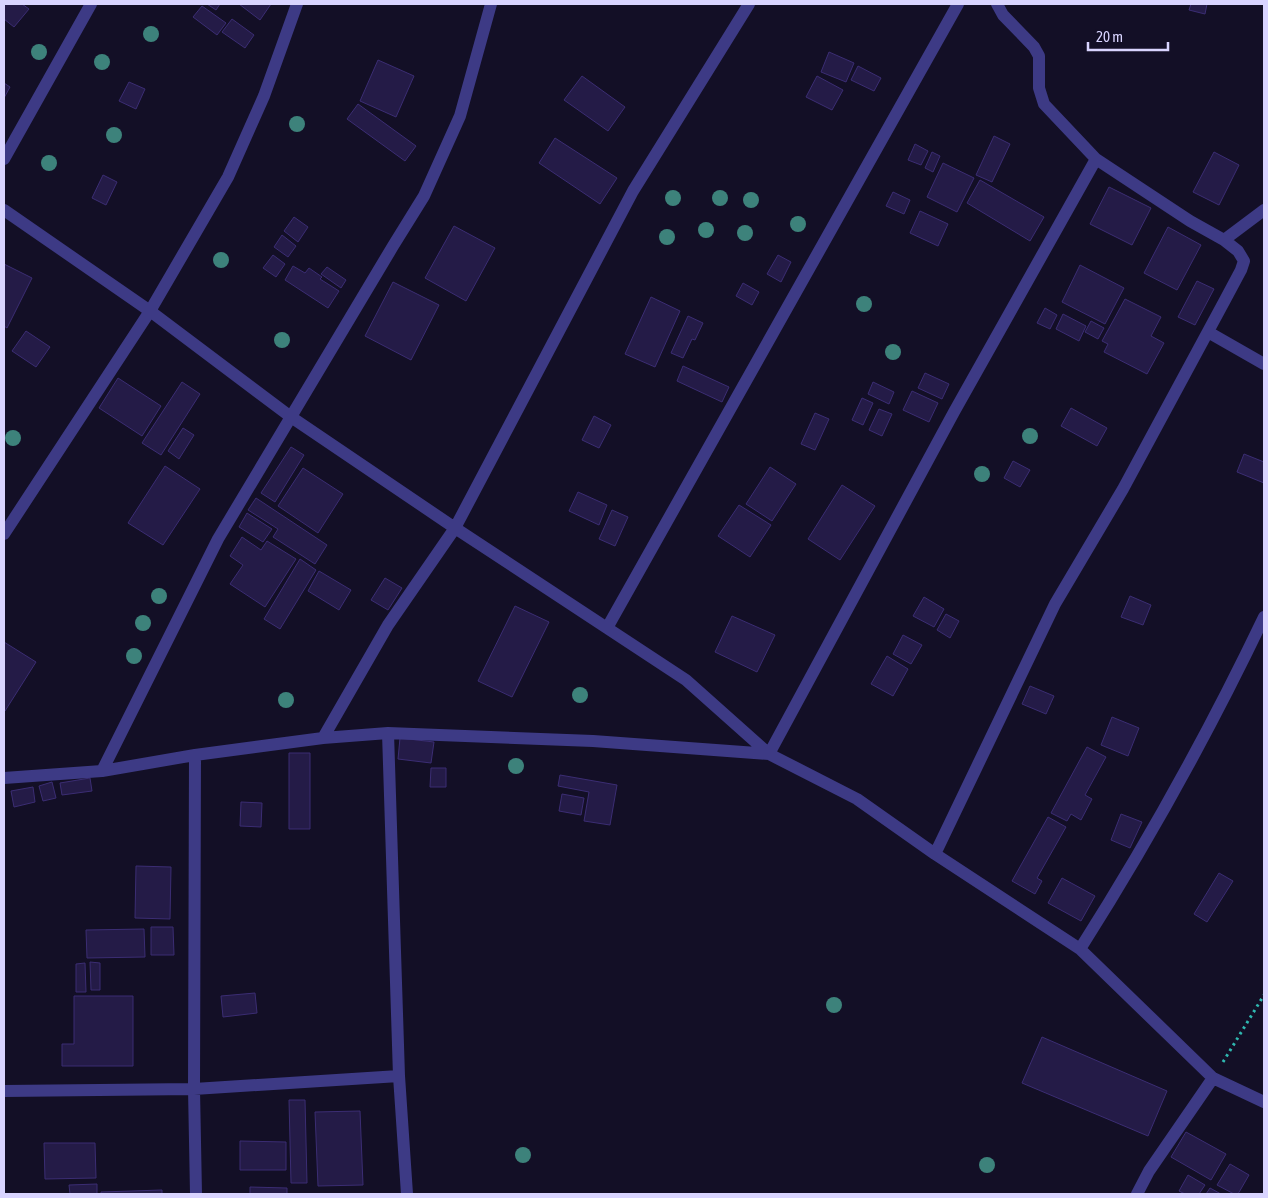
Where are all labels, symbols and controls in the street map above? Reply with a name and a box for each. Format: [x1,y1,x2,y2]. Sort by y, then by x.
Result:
scale bar [1088,20,1168,52]
text: 20 m [1096,28,1123,45]

